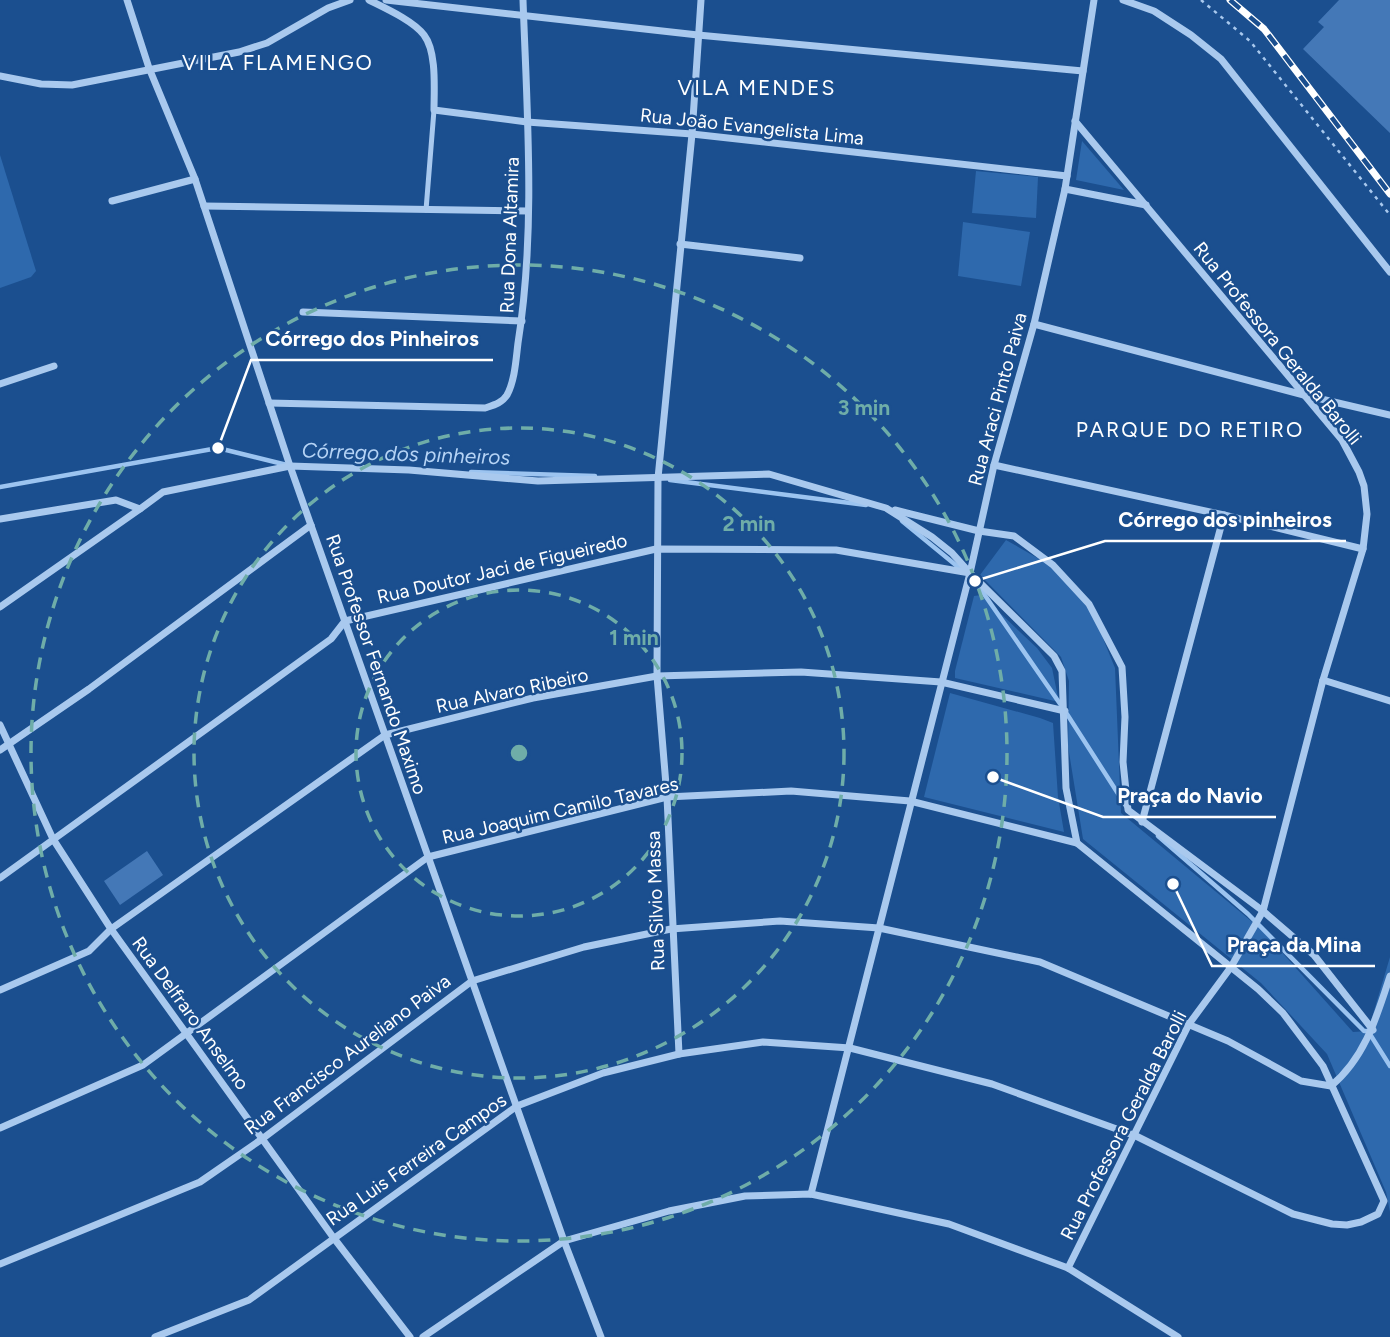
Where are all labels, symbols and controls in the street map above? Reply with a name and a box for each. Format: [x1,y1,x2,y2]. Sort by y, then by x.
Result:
district label: VILA FLAMENGO [182,50,374,75]
district label: VILA MENDES [678,75,836,100]
street label: Rua João Evangelista Lima [639,103,865,150]
street label: Rua Dona Altamira [495,156,524,314]
street label: Rua Professora Geralda Barolli [1189,237,1367,449]
street label: Rua Araci Pinto Paiva [963,310,1032,488]
callout: Córrego dos Pinheiros [251,318,493,360]
text: Córrego dos Pinheiros [265,326,479,351]
text: 3 min [838,395,890,420]
district label: PARQUE DO RETIRO [1076,417,1304,442]
water label: Córrego dos pinheiros [301,437,511,470]
callout: Córrego dos pinheiros [1105,499,1346,541]
text: Córrego dos pinheiros [1118,507,1332,532]
text: 2 min [723,511,775,536]
street label: Rua Doutor Jaci de Figueiredo [375,528,629,609]
street label: Rua Professor Fernando Maximo [321,531,432,797]
text: 1 min [609,625,659,650]
street label: Rua Alvaro Ribeiro [434,663,590,718]
centre of rings [507,741,531,765]
street label: Rua Joaquim Camilo Tavares [440,772,681,849]
callout: Praça do Navio [1103,775,1276,817]
text: Praça do Navio [1117,783,1263,808]
street label: Rua Silvio Massa [642,830,669,971]
callout: Praça da Mina [1212,924,1375,966]
street label: Rua Delfraro Anselmo [127,932,254,1094]
text: Praça da Mina [1227,932,1361,957]
street label: Rua Francisco Aureliano Paiva [240,969,455,1140]
street label: Rua Professora Geralda Barolli [1055,1007,1191,1244]
street label: Rua Luis Ferreira Campos [322,1088,511,1230]

